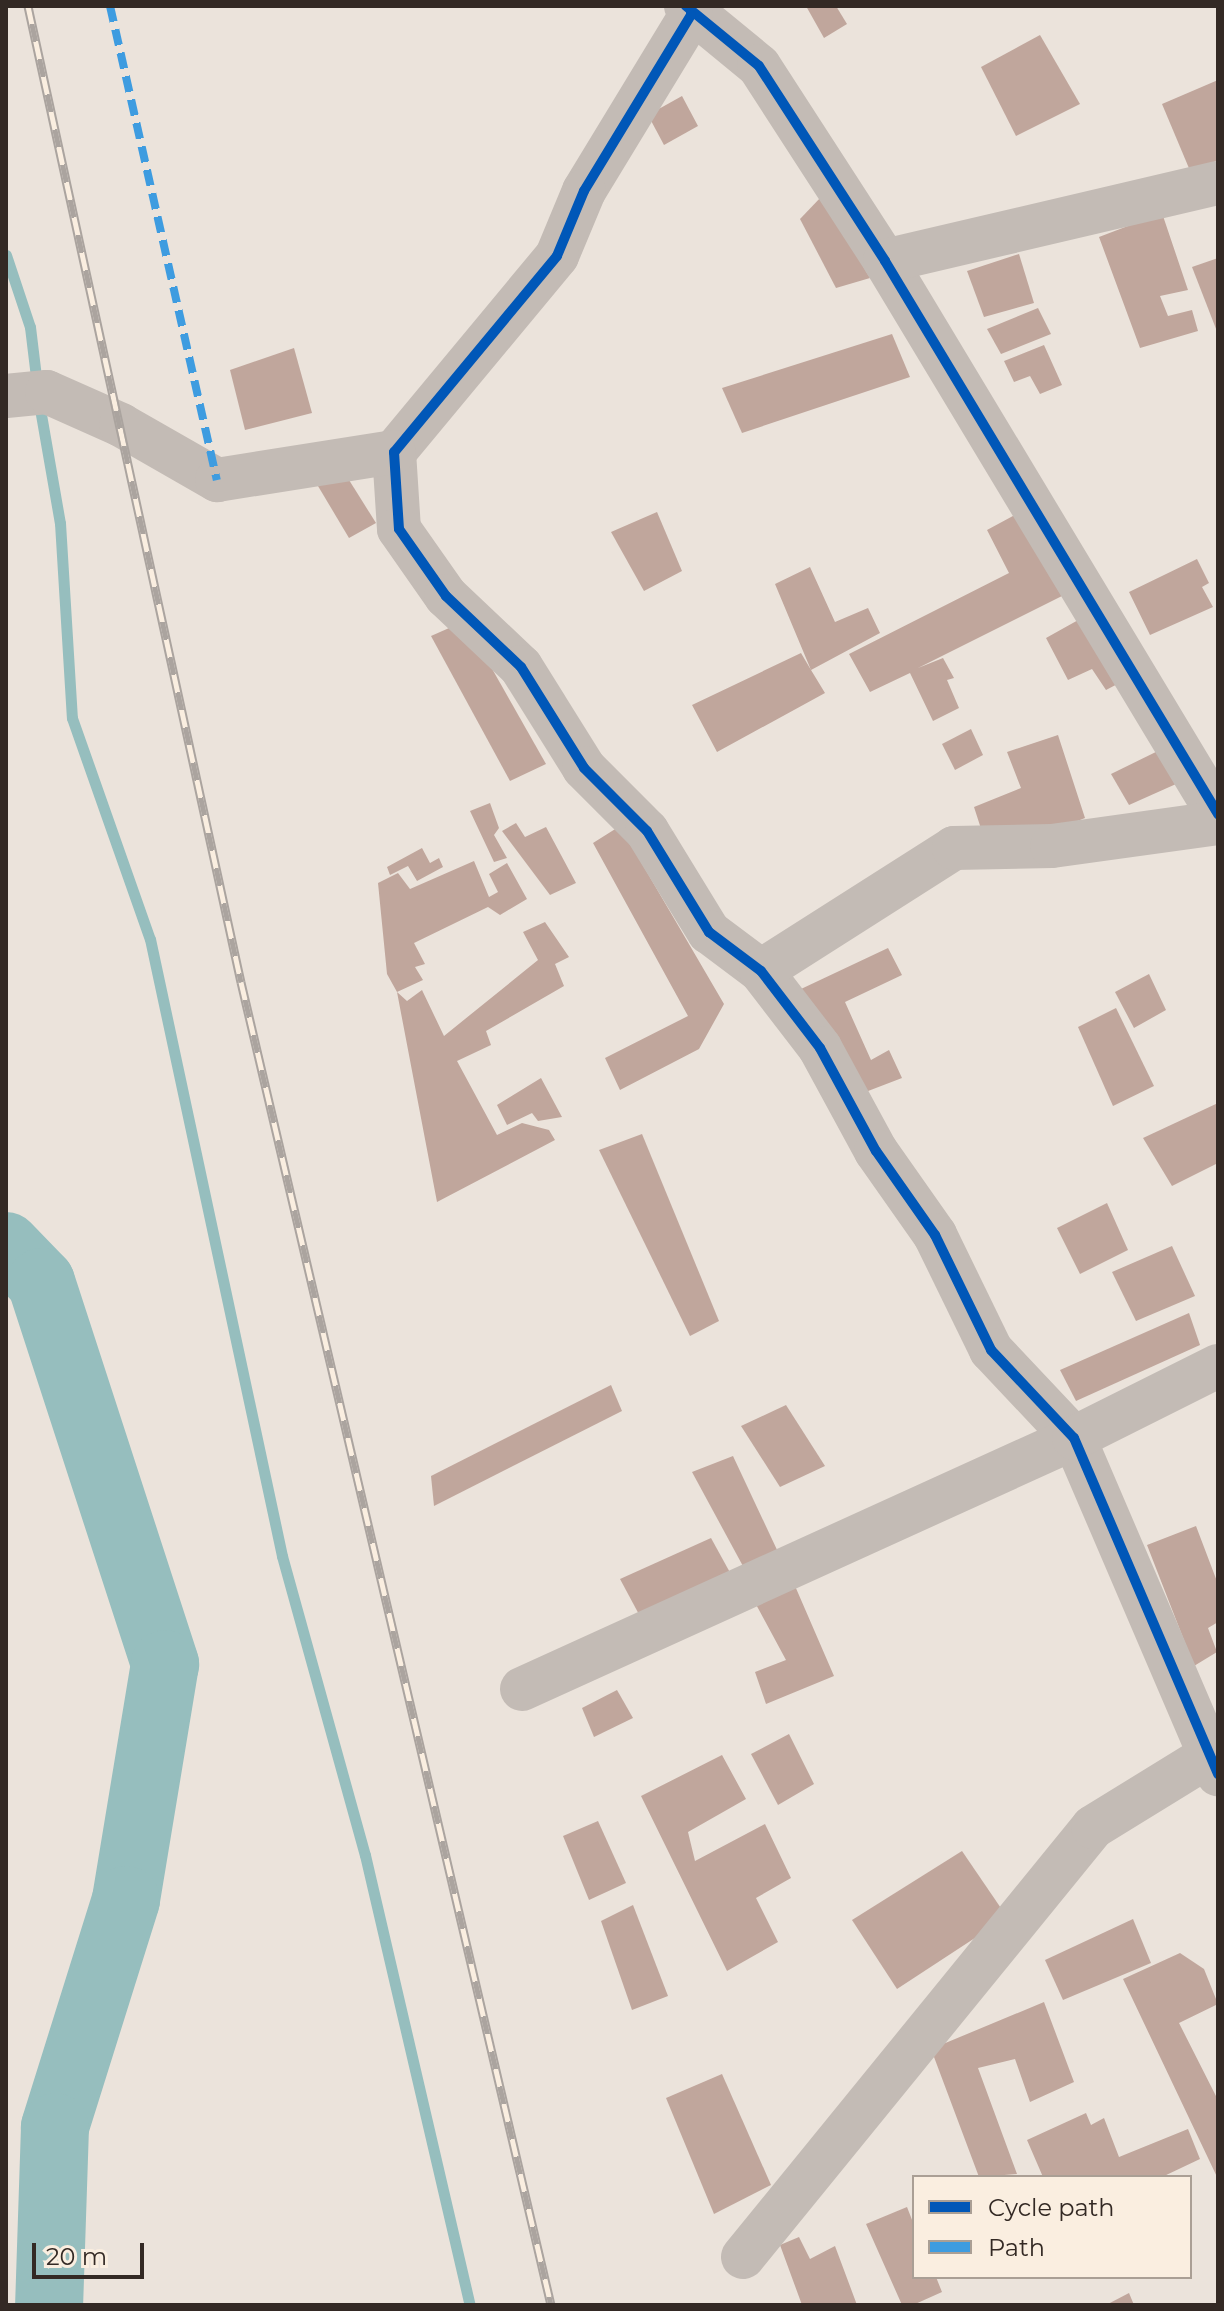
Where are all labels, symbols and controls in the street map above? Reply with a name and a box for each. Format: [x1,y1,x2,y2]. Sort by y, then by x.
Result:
legend [912,2175,1192,2279]
text: Cycle path [988,2193,1115,2222]
scale bar [36,2227,148,2277]
text: Path [988,2233,1045,2262]
text: 20 m [46,2242,107,2271]

